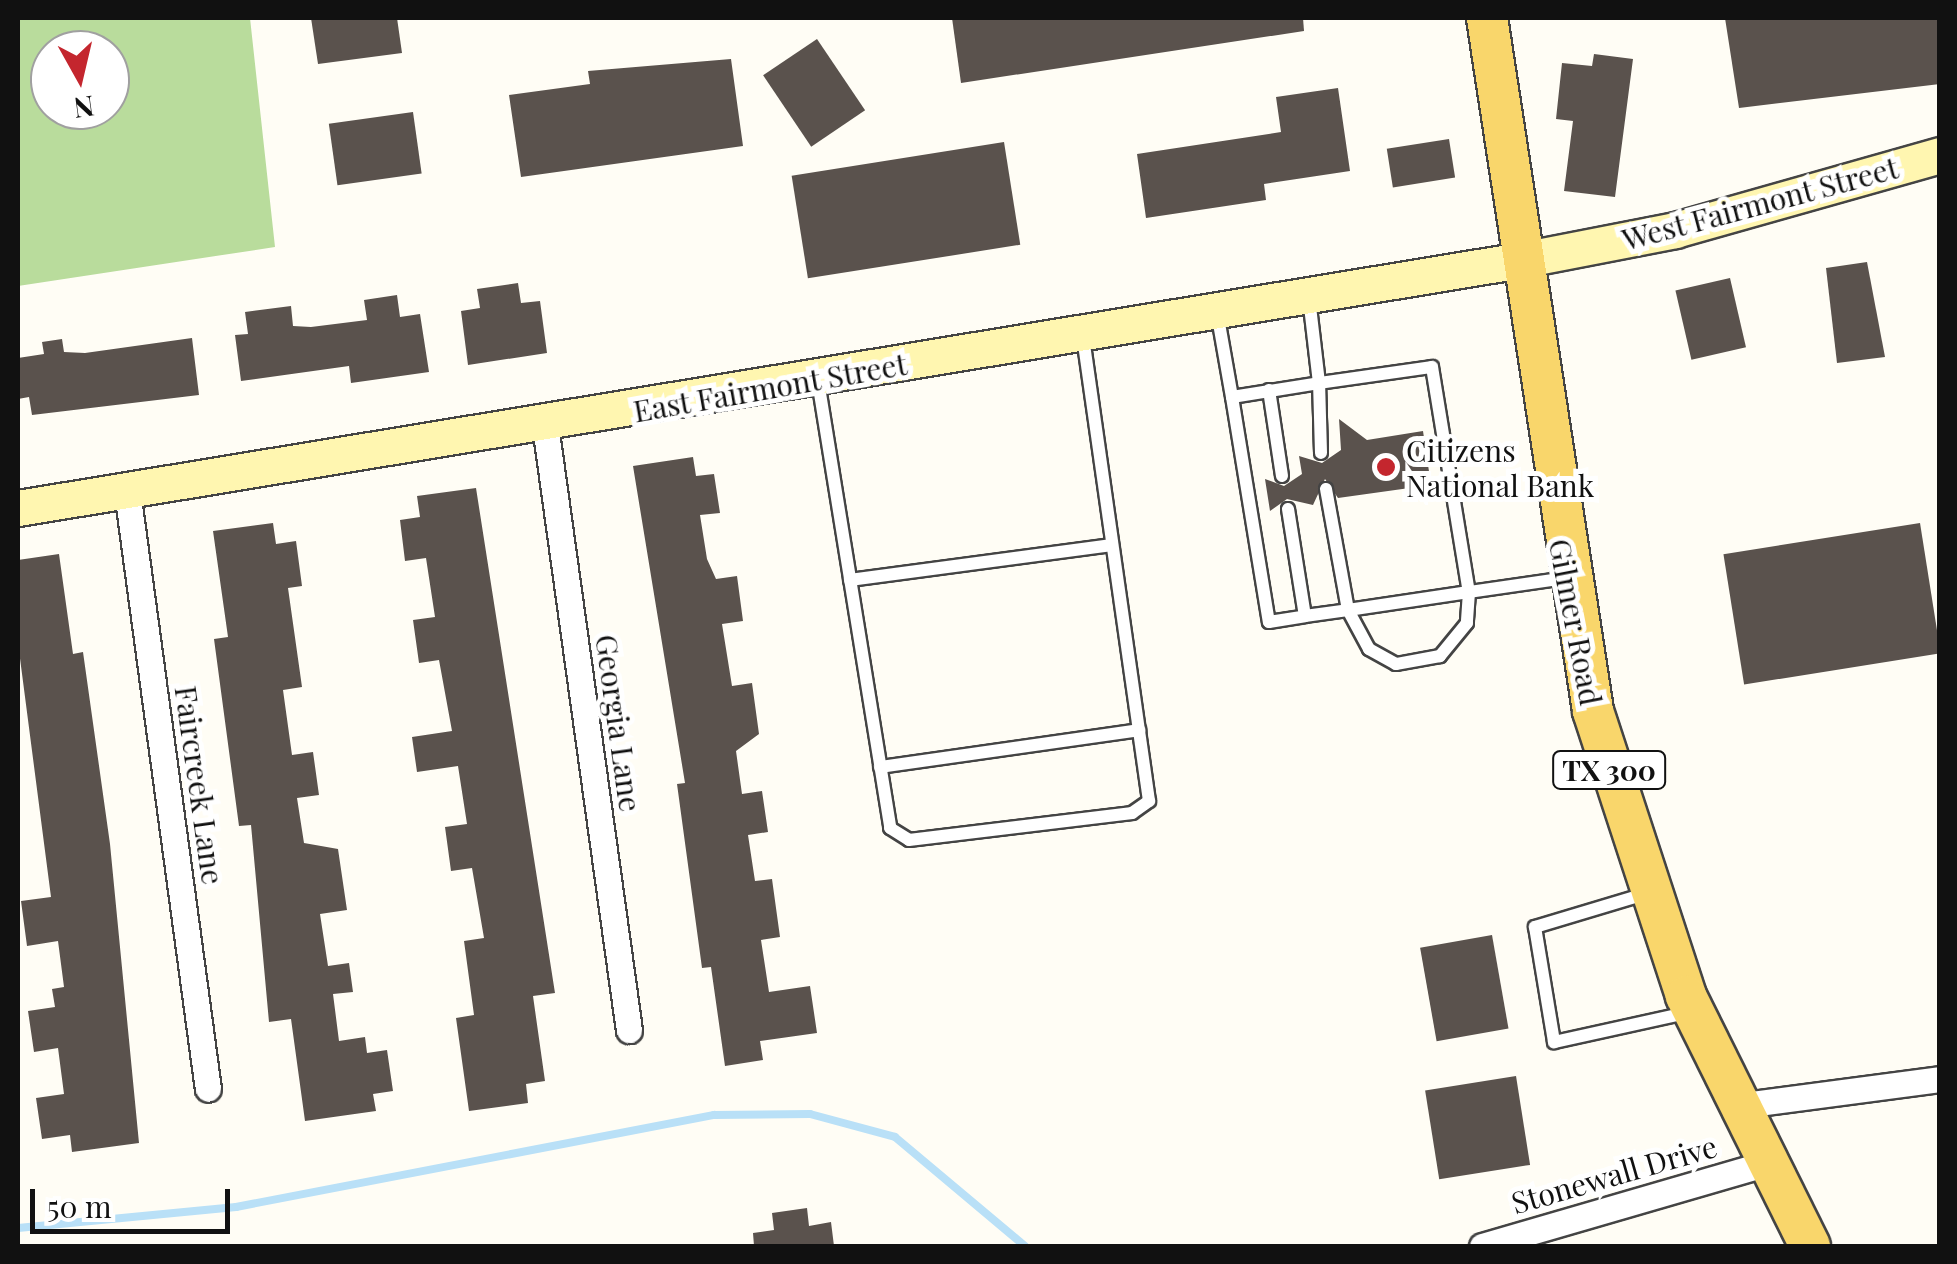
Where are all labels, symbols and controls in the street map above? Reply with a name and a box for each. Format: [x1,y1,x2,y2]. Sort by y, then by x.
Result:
north arrow [30,30,130,130]
text: N [71,88,97,128]
street label: West Fairmont Street [1618,149,1902,257]
street label: East Fairmont Street [630,345,910,429]
place label: Citizens National Bank [1406,432,1594,502]
marker: Citizens National Bank [1375,456,1397,478]
street label: Gilmer Road [1542,535,1610,709]
street label: Georgia Lane [589,632,649,814]
street label: Faircreek Lane [168,683,232,887]
road number: TX 300 [1552,747,1666,793]
street label: Stonewall Drive [1507,1127,1721,1221]
scale bar [35,1169,235,1231]
text: 50 m [47,1186,112,1226]

